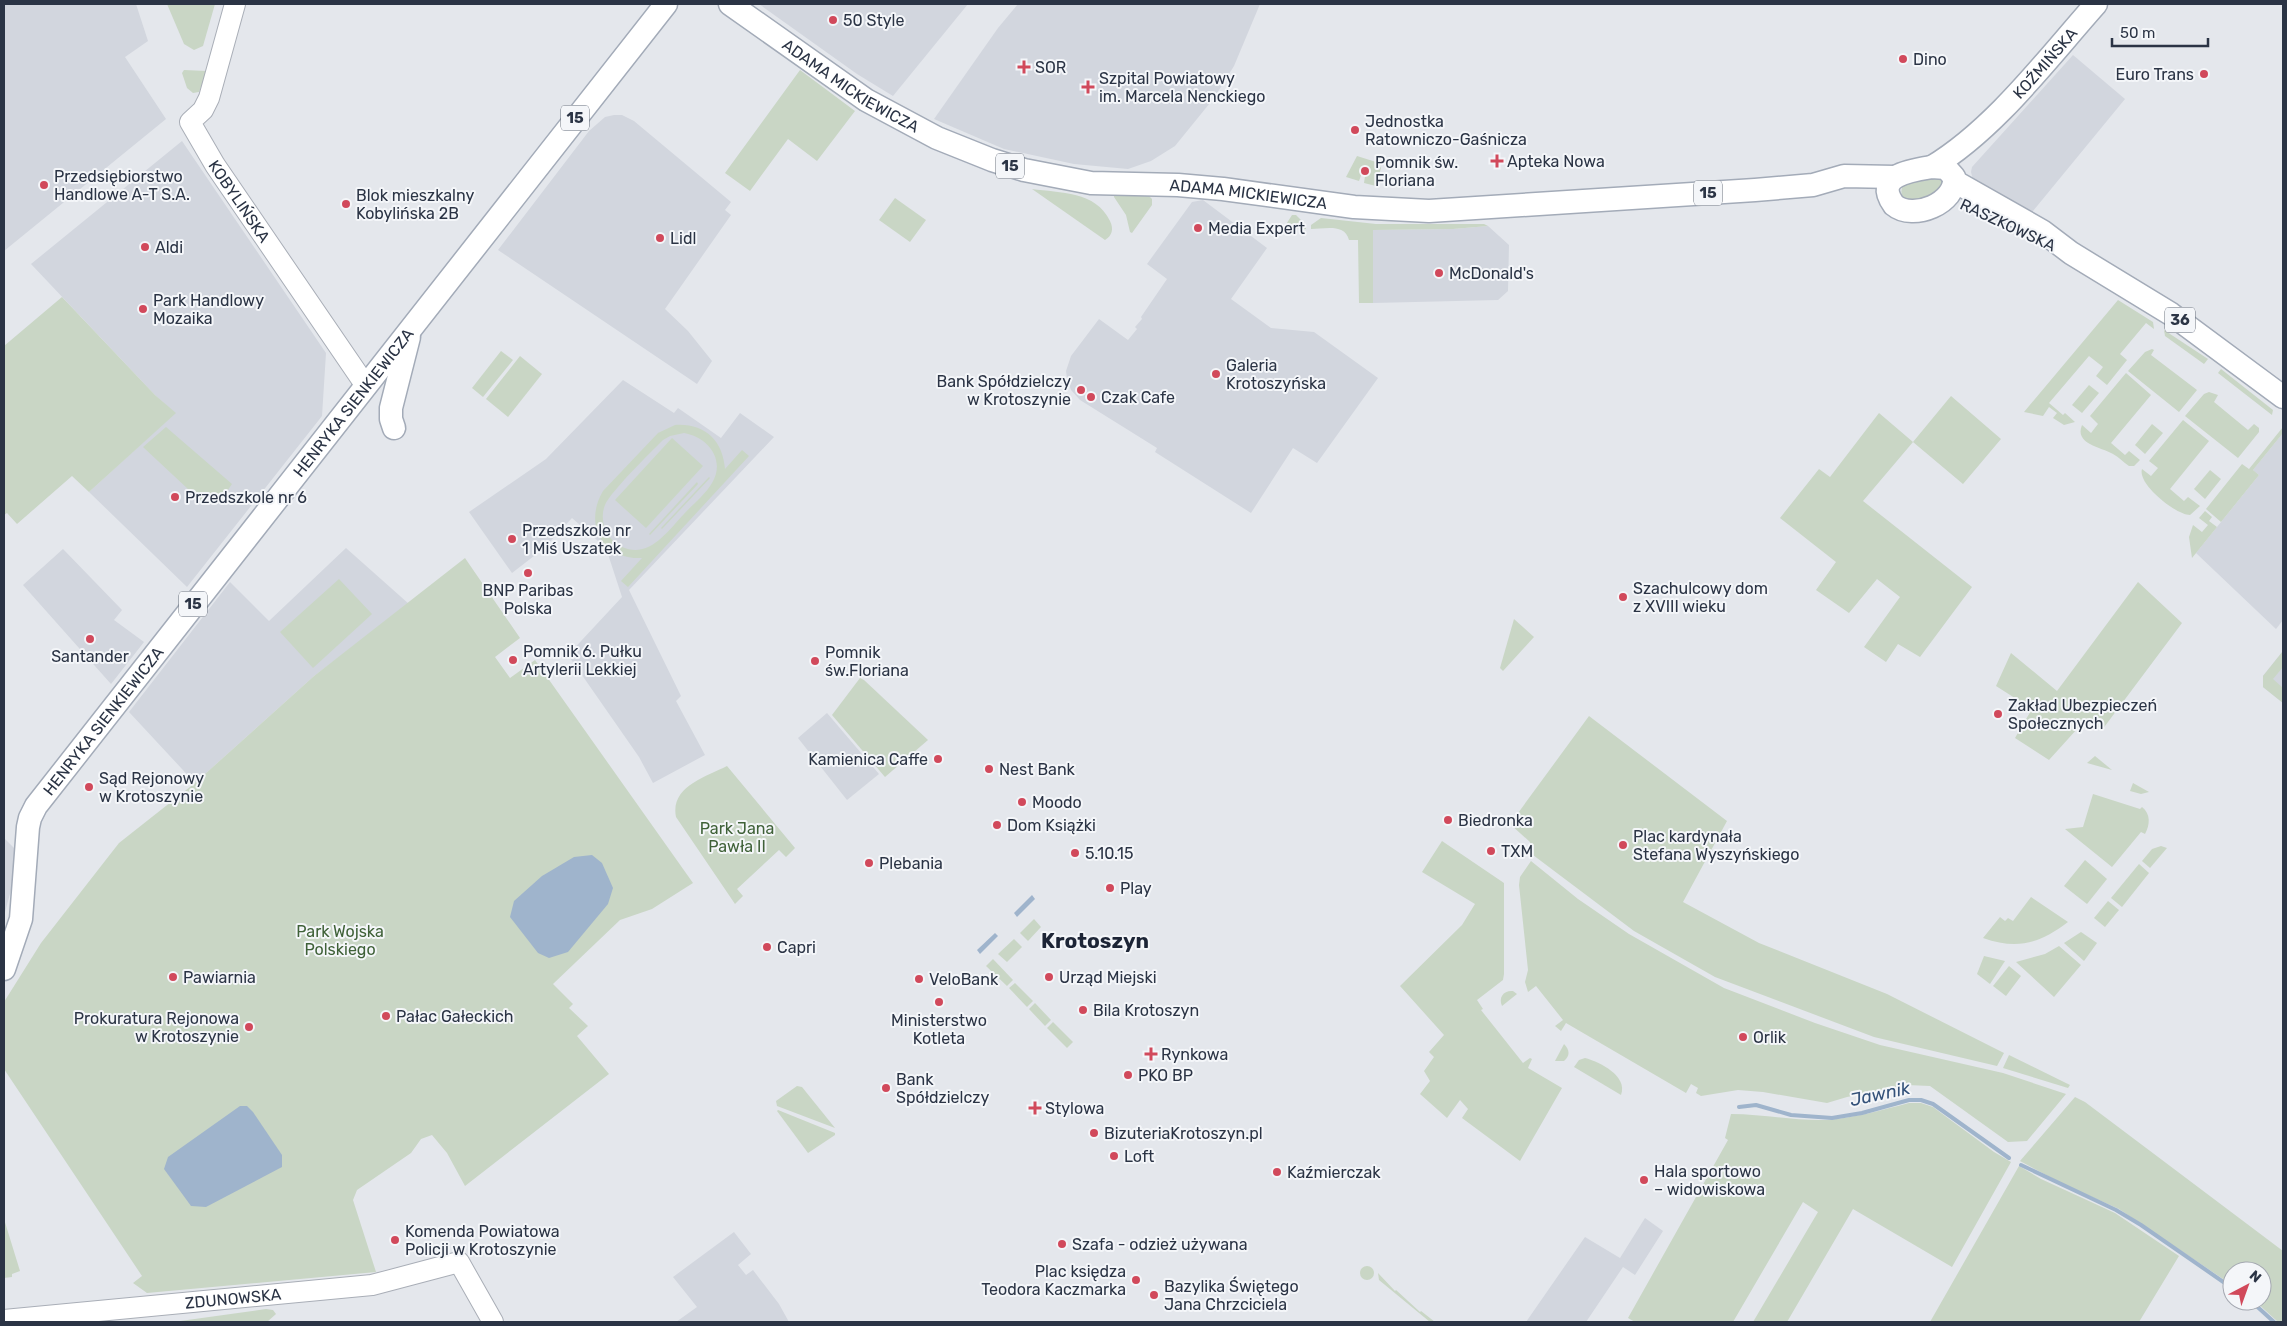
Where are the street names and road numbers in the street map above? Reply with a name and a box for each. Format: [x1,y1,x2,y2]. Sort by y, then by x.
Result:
street label: KOŹMIŃSKA [2009,23,2081,102]
street label: ADAMA MICKIEWICZA [779,35,923,136]
road number: 15 [561,106,589,130]
road number: 15 [996,154,1024,178]
street label: KOBYLIŃSKA [205,156,275,246]
street label: ADAMA MICKIEWICZA [1169,175,1329,213]
road number: 15 [1694,180,1722,206]
street label: RASZKOWSKA [1957,195,2059,256]
road number: 36 [2165,308,2195,332]
street label: HENRYKA SIENKIEWICZA [289,324,417,480]
road number: 15 [179,592,207,616]
street label: HENRYKA SIENKIEWICZA [39,643,167,799]
street label: ZDUNOWSKA [184,1284,282,1312]

